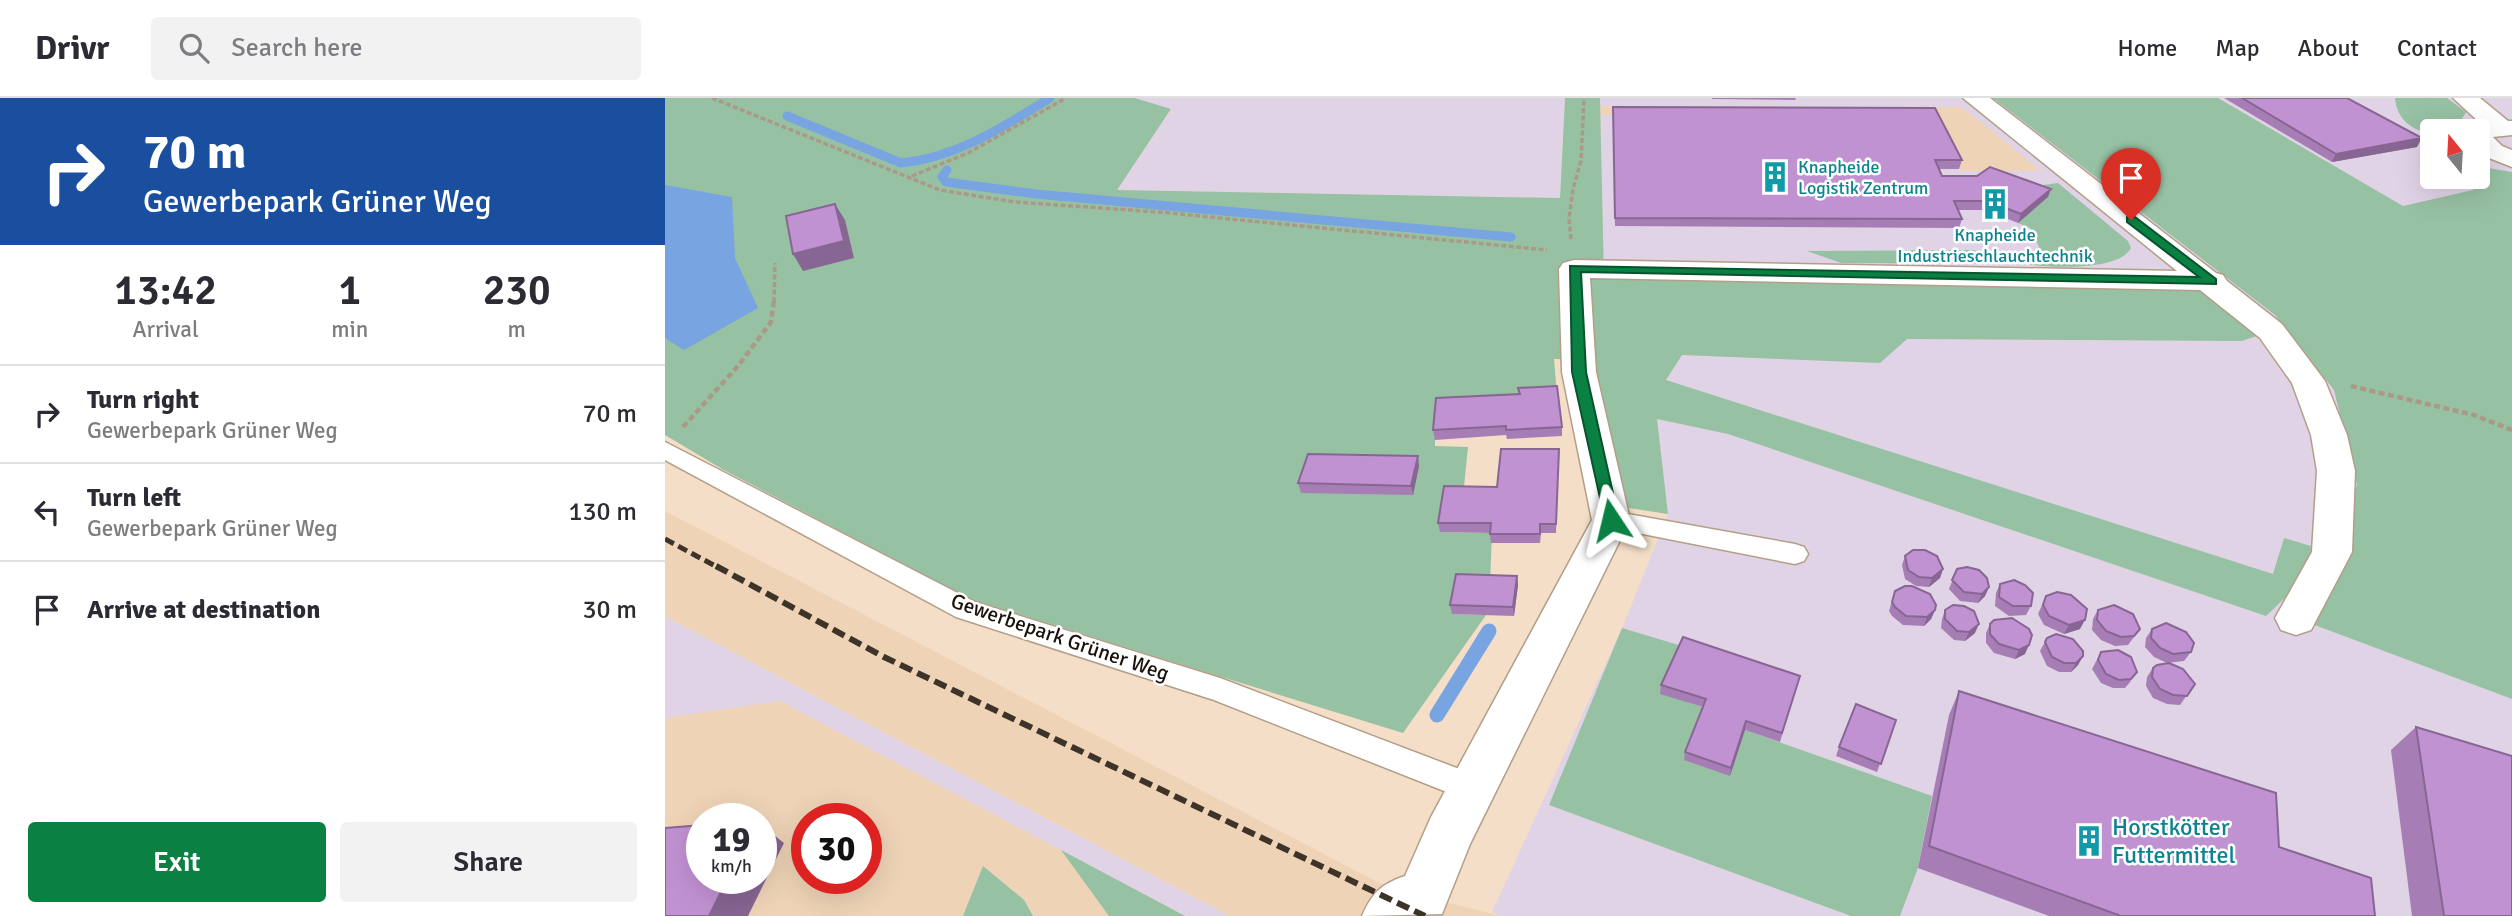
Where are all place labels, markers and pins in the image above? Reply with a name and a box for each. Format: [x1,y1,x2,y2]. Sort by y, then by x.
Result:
pin [2101,148,2161,220]
place label: Knapheide Logistik Zentrum [1798,156,1928,199]
building icon: Knapheide Logistik Zentrum [1758,160,1792,194]
building icon: Knapheide Industrieschlauchtechnik [1978,187,2012,221]
place label: Knapheide Industrieschlauchtechnik [1897,224,2093,267]
place label: Horstkötter Futtermittel [2112,812,2236,870]
building icon: Horstkötter Futtermittel [2072,824,2106,858]

